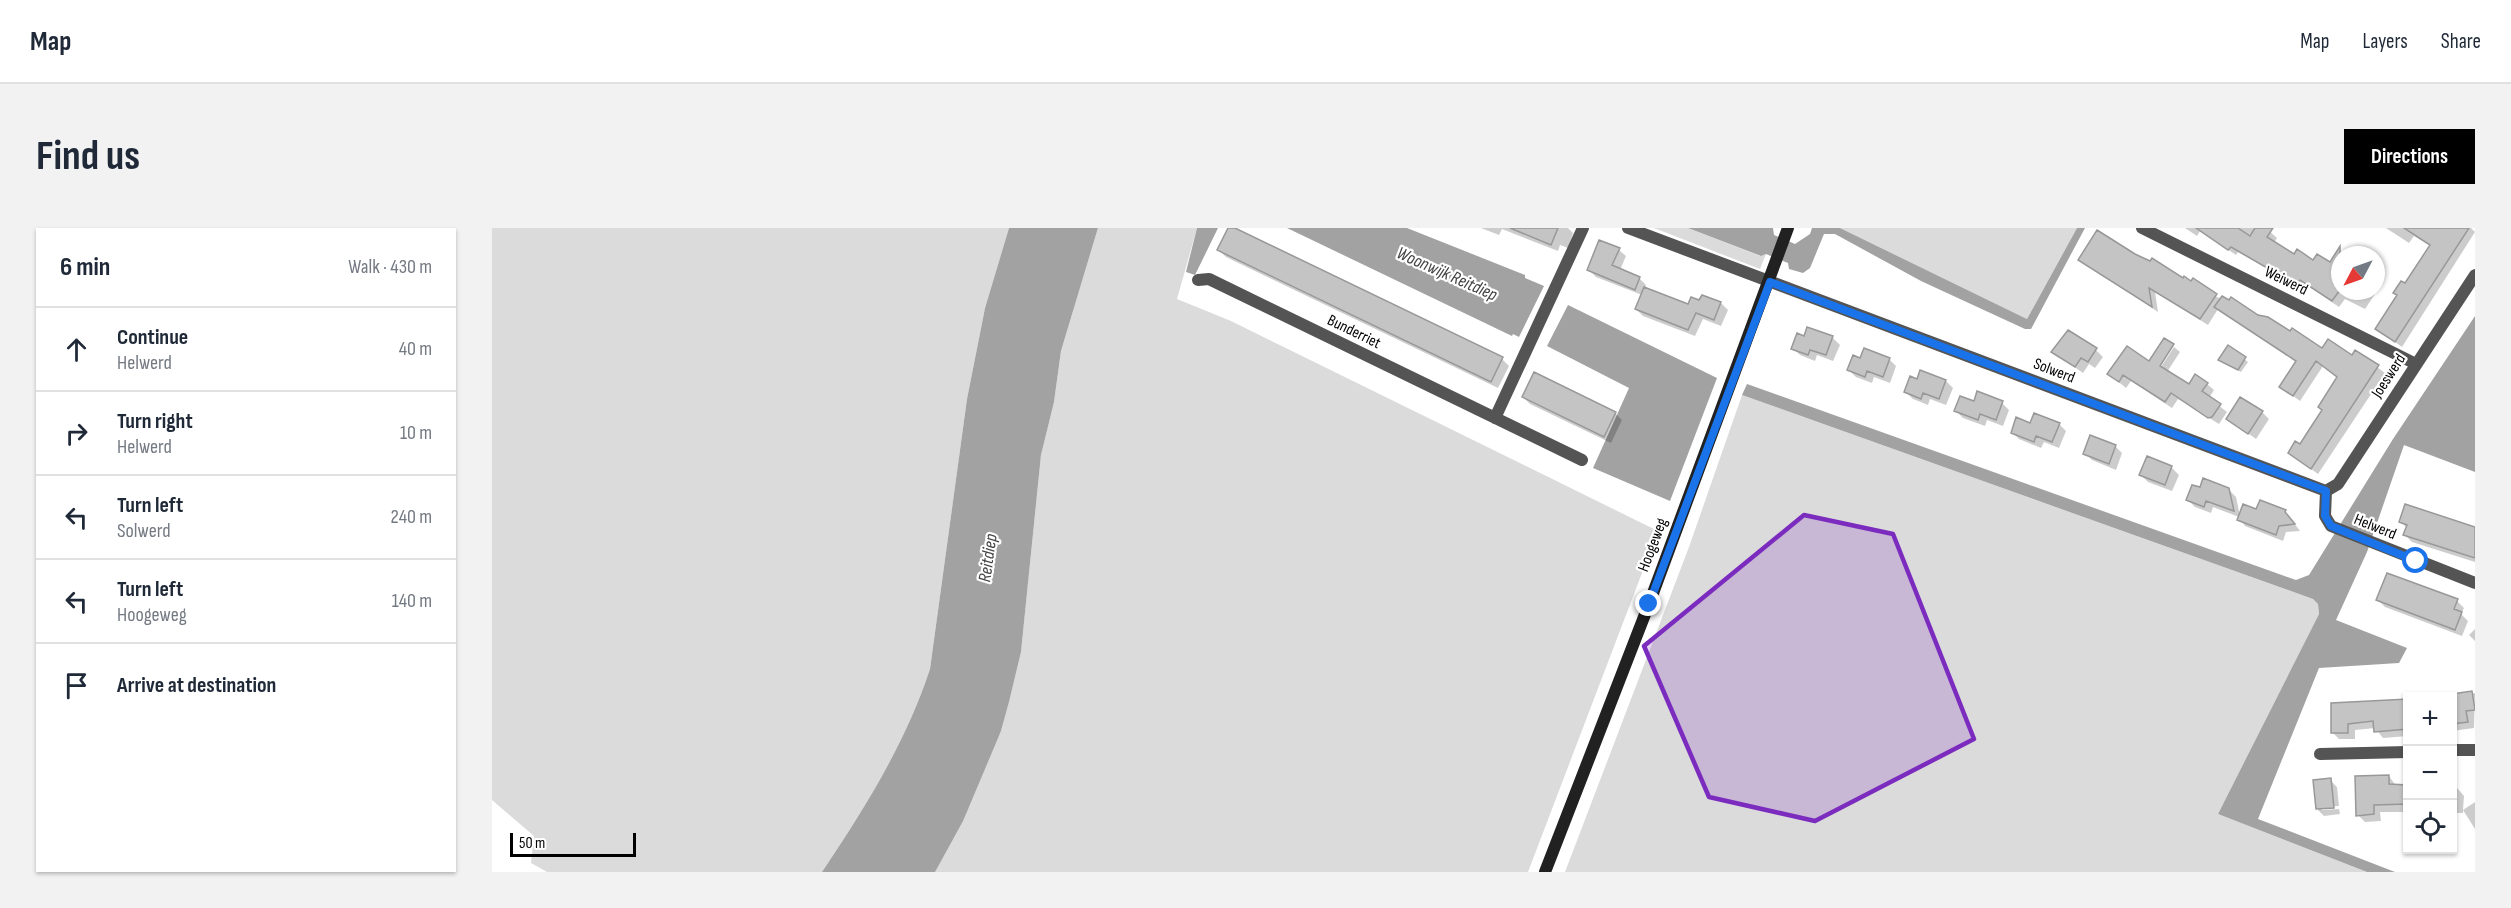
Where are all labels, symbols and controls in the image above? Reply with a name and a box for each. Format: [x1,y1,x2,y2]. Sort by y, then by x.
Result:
text: Map [30,25,71,58]
text: Map [2300,29,2329,54]
text: Layers [2362,29,2408,54]
text: Share [2441,29,2481,54]
button: Directions [2344,129,2475,184]
text: Find us [36,131,140,182]
water label: Woonwijk Reitdiep [1394,243,1501,306]
north arrow [2331,246,2385,300]
text: 6 min [60,252,110,283]
text: Walk · 430 m [348,255,432,279]
street label: Weiwerd [2261,262,2311,300]
street label: Bunderriet [1324,311,1384,353]
text: Continue [117,324,188,351]
icon: ahead [60,333,93,366]
text: 40 m [399,337,432,361]
text: Helwerd [117,351,172,375]
street label: Joeswerd [2367,351,2410,402]
street label: Solwerd [2031,354,2077,388]
text: Turn right [117,408,193,435]
icon: right [60,417,93,450]
text: 10 m [400,421,432,445]
text: Helwerd [117,435,172,459]
text: Turn left [117,492,183,519]
icon: left [60,501,93,534]
text: 240 m [391,505,432,529]
street label: Helwerd [2351,510,2399,544]
street label: Hoogeweg [1634,516,1672,574]
text: Solwerd [117,519,171,543]
water label: Reitdiep [974,532,1002,583]
route start [2402,547,2428,573]
text: Turn left [117,576,183,603]
icon: left [60,585,93,618]
text: 140 m [392,589,432,613]
route end [1635,590,1661,616]
text: Hoogeweg [117,603,187,627]
icon: arrive [60,669,93,702]
text: Arrive at destination [117,672,276,699]
map controls [2403,692,2457,854]
button: + [2403,692,2457,746]
button: − [2403,746,2457,800]
button: locate [2403,800,2457,854]
scale bar [510,830,636,858]
text: 50 m [519,834,545,853]

